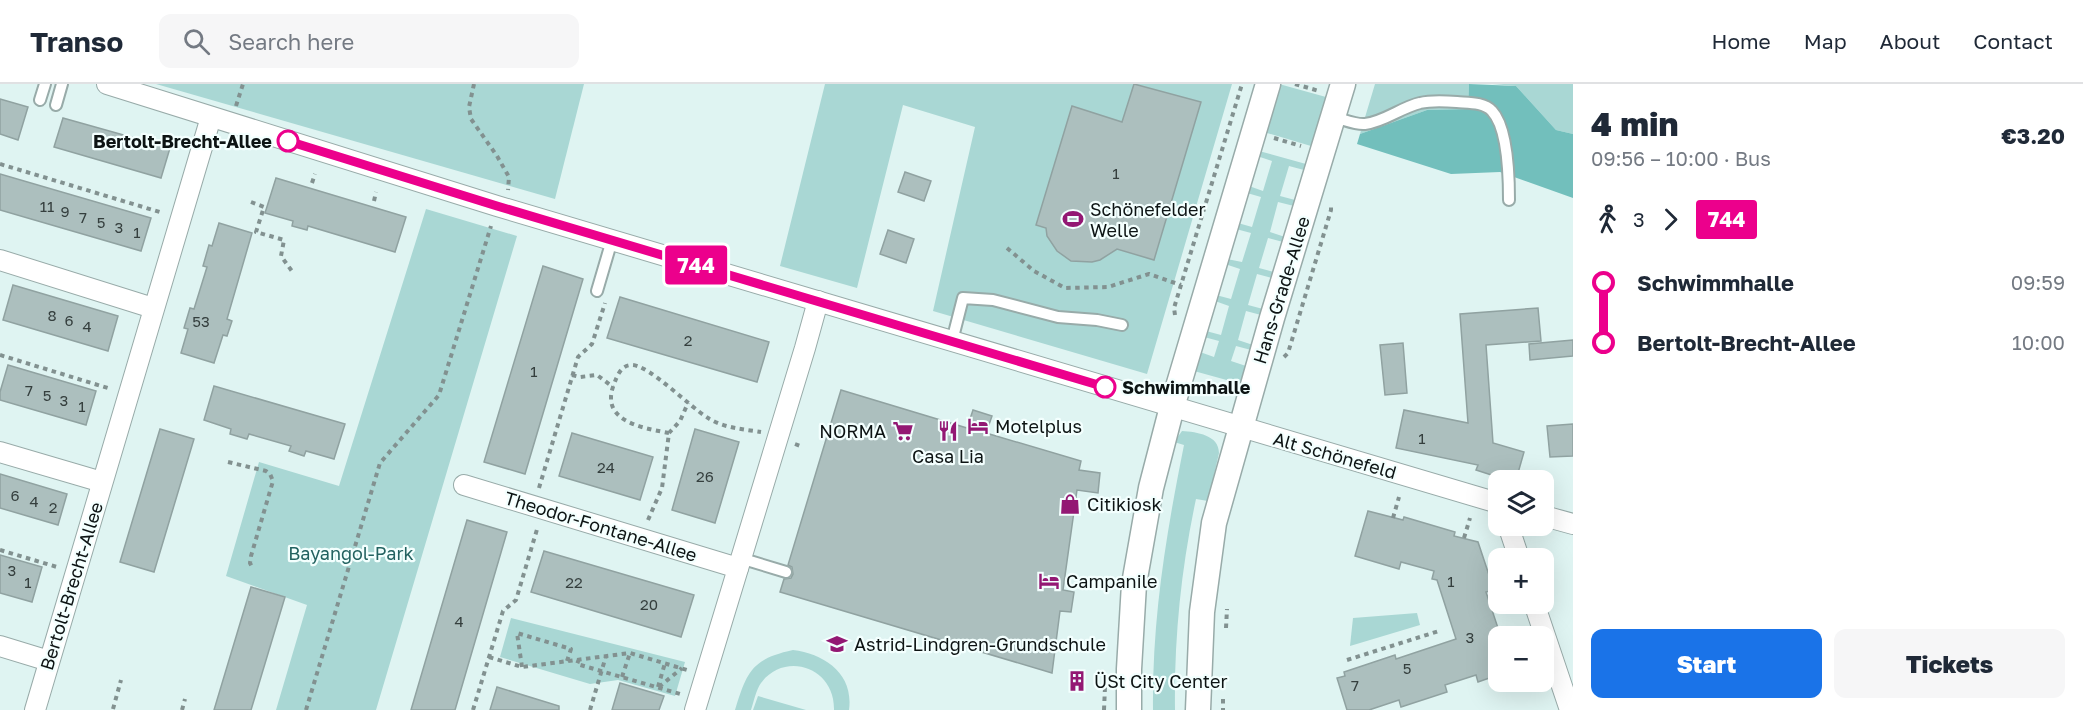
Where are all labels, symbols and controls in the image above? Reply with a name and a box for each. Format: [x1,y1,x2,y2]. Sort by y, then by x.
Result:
search box [159,14,579,68]
text: Transo [30,25,123,58]
icon: search [180,25,213,58]
text: Search here [228,28,354,55]
text: Home [1711,28,1771,54]
text: Map [1804,28,1847,54]
text: About [1880,28,1940,54]
text: Contact [1973,28,2053,54]
text: 4 min [1591,104,1678,143]
text: €3.20 [2001,122,2065,149]
place label: Bertolt-Brecht-Allee [93,130,272,152]
marker: Bertolt-Brecht-Allee [277,130,299,152]
text: 09:56 – 10:00 · Bus [1591,146,1771,170]
house number: 1 [1112,164,1120,182]
house number: 11 [40,197,54,215]
place label: Schönefelder Welle [1090,198,1205,241]
house number: 9 [60,202,70,220]
icon: walk [1591,203,1624,236]
icon: forward [1654,203,1687,236]
text: 744 [1708,206,1745,232]
sports icon: Schönefelder Welle [1061,207,1085,231]
text: 3 [1633,207,1645,231]
house number: 7 [79,208,87,226]
house number: 5 [97,213,105,231]
street label: Hans-Grade-Allee [1248,213,1314,367]
house number: 3 [115,218,123,236]
house number: 1 [133,223,141,241]
line badge: 744 [662,246,730,285]
text: 744 [677,252,715,278]
text: Schwimmhalle [1637,269,1794,296]
text: 09:59 [2011,270,2065,294]
house number: 8 [47,306,57,324]
house number: 6 [64,311,74,329]
house number: 53 [192,312,210,330]
house number: 4 [82,317,92,335]
text: Bertolt-Brecht-Allee [1637,329,1856,356]
text: 10:00 [2012,330,2065,354]
house number: 2 [684,331,692,349]
house number: 1 [530,362,538,380]
marker: Schwimmhalle [1094,376,1116,398]
place label: Schwimmhalle [1122,376,1251,398]
house number: 7 [25,381,33,399]
house number: 5 [43,386,51,404]
house number: 3 [60,391,68,409]
house number: 1 [78,397,86,415]
hotel icon: Motelplus [966,414,990,438]
place label: Motelplus [995,415,1082,437]
supermarket icon: NORMA [891,419,915,443]
restaurant icon: Casa Lia [936,419,960,443]
place label: NORMA [819,420,886,442]
street label: Alt Schönefeld [1271,427,1399,483]
house number: 1 [1418,429,1426,447]
place label: Casa Lia [912,445,984,467]
house number: 24 [597,458,615,476]
house number: 26 [696,467,714,485]
map controls [1488,470,1554,692]
button: layers [1488,470,1554,536]
house number: 6 [10,486,20,504]
street label: Theodor-Fontane-Allee [502,486,700,566]
house number: 4 [29,492,39,510]
shop icon: Citikiosk [1058,492,1082,516]
place label: Citikiosk [1087,493,1162,515]
house number: 2 [49,498,57,516]
street label: Bertolt-Brecht-Allee [35,499,107,673]
park label: Bayangol-Park [288,542,414,564]
button: + [1488,548,1554,614]
house number: 3 [8,561,16,579]
hotel icon: Campanile [1037,569,1061,593]
place label: Campanile [1066,570,1158,592]
house number: 1 [1447,572,1455,590]
house number: 1 [24,573,32,591]
house number: 22 [565,573,583,591]
house number: 20 [640,595,658,613]
house number: 4 [454,612,464,630]
button: − [1488,626,1554,692]
house number: 3 [1466,628,1474,646]
button: Start [1591,629,1822,698]
button: Tickets [1834,629,2065,698]
school or university icon: Astrid-Lindgren-Grundschule [825,632,849,656]
place label: Astrid-Lindgren-Grundschule [854,633,1106,655]
house number: 5 [1403,659,1411,677]
building icon: ÜSt City Center [1065,669,1089,693]
place label: ÜSt City Center [1094,670,1227,692]
house number: 7 [1351,676,1359,694]

